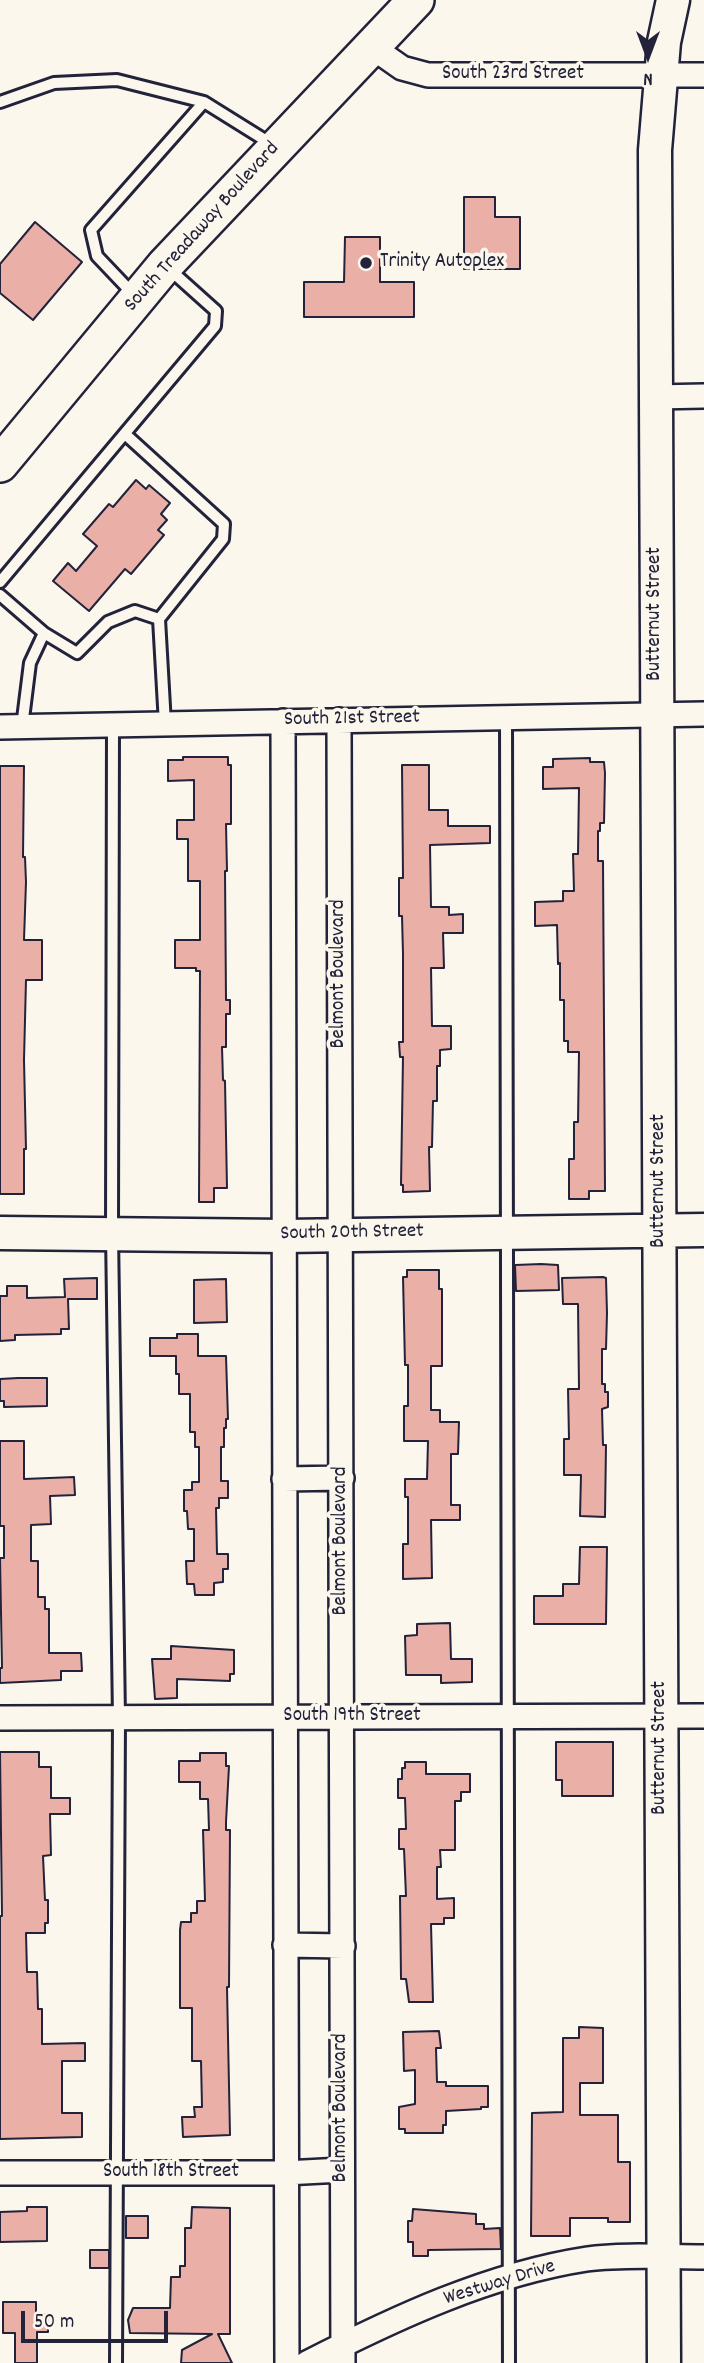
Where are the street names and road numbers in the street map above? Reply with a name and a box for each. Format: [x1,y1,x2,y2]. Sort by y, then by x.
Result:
street label: South 23rd Street [442,62,584,88]
street label: South Treadaway Boulevard [120,138,286,318]
street label: Butternut Street [643,547,669,681]
street label: South 21st Street [284,706,420,734]
street label: Belmont Boulevard [327,899,353,1049]
street label: Butternut Street [647,1114,673,1248]
street label: South 20th Street [280,1220,424,1248]
street label: Belmont Boulevard [329,1466,355,1616]
street label: Butternut Street [648,1681,674,1815]
street label: South 19th Street [283,1704,421,1730]
street label: Belmont Boulevard [329,2033,355,2183]
street label: South 18th Street [103,2160,239,2186]
street label: Westway Drive [441,2255,559,2313]

